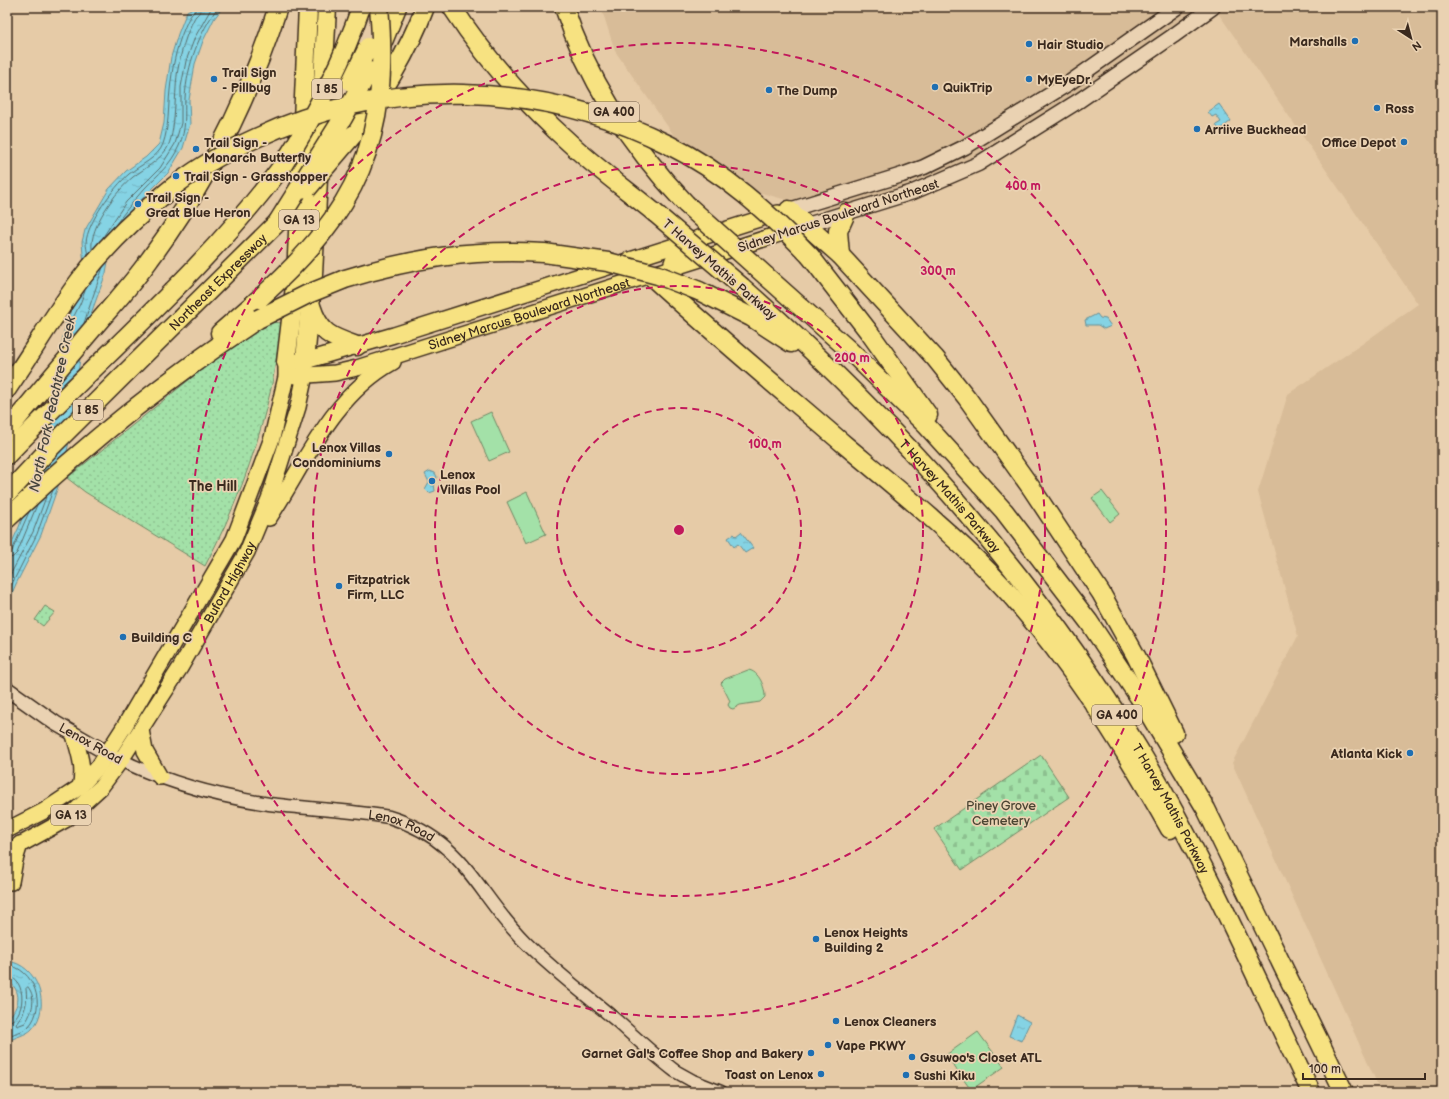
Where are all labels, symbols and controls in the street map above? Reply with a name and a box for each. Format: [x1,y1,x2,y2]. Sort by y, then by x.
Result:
north arrow [1391,18,1431,58]
place label: Marshalls [1289,34,1347,50]
marker: Marshalls [1350,36,1360,46]
place label: Hair Studio [1037,37,1104,53]
text: N [1409,38,1424,53]
marker: Hair Studio [1024,39,1034,49]
place label: Trail Sign - Pillbug [222,65,277,96]
place label: MyEyeDr. [1037,72,1092,88]
marker: Trail Sign - Pillbug [209,74,219,84]
marker: MyEyeDr. [1024,74,1034,84]
road number: I 85 [312,79,342,99]
place label: QuikTrip [943,80,993,96]
marker: QuikTrip [930,82,940,92]
place label: The Dump [777,83,838,99]
marker: The Dump [764,85,774,95]
place label: Ross [1385,101,1414,117]
road number: GA 400 [589,102,639,122]
marker: Ross [1372,103,1382,113]
place label: Arriive Buckhead [1204,122,1306,138]
marker: Arriive Buckhead [1192,124,1202,134]
place label: Trail Sign - Monarch Butterfly [204,135,311,166]
place label: Office Depot [1322,135,1397,151]
marker: Office Depot [1399,137,1409,147]
marker: Trail Sign - Monarch Butterfly [191,144,201,154]
place label: Trail Sign - Grasshopper [184,169,328,185]
marker: Trail Sign - Grasshopper [171,171,181,181]
street label: Sidney Marcus Boulevard Northeast [736,176,941,256]
text: 400 m [1005,179,1041,194]
place label: Trail Sign - Great Blue Heron [146,190,251,221]
marker: Trail Sign - Great Blue Heron [133,199,143,209]
road number: GA 13 [279,210,319,230]
street label: T Harvey Mathis Parkway [659,216,780,324]
street label: Northeast Expressway [166,231,271,334]
text: 300 m [920,264,956,279]
street label: Sidney Marcus Boulevard Northeast [426,275,632,354]
water label: North Fork Peachtree Creek [26,314,80,494]
text: 200 m [834,351,870,366]
road number: I 85 [73,400,103,420]
street label: T Harvey Mathis Parkway [895,436,1004,556]
text: 100 m [748,437,782,452]
place label: Lenox Villas Condominiums [293,440,381,471]
marker: Lenox Villas Condominiums [384,449,394,459]
place label: Lenox Villas Pool [440,467,501,498]
marker: Lenox Villas Pool [427,476,437,486]
district label: The Hill [189,478,237,495]
centre of rings [672,523,686,537]
street label: Buford Highway [201,539,260,626]
place label: Fitzpatrick Firm, LLC [347,572,410,603]
marker: Fitzpatrick Firm, LLC [334,581,344,591]
place label: Building C [131,630,192,646]
marker: Building C [118,632,128,642]
road number: GA 400 [1092,705,1142,725]
street label: Lenox Road [56,720,125,768]
street label: T Harvey Mathis Parkway [1128,741,1212,877]
place label: Atlanta Kick [1330,746,1402,762]
marker: Atlanta Kick [1405,748,1415,758]
park label: Piney Grove Cemetery [966,798,1036,829]
road number: GA 13 [51,805,91,825]
street label: Lenox Road [367,807,437,845]
place label: Lenox Heights Building 2 [824,925,908,956]
marker: Lenox Heights Building 2 [811,934,821,944]
place label: Lenox Cleaners [844,1014,936,1030]
marker: Lenox Cleaners [831,1016,841,1026]
place label: Vape PKWY [836,1038,906,1054]
marker: Vape PKWY [823,1040,833,1050]
place label: Garnet Gal's Coffee Shop and Bakery [581,1046,803,1062]
marker: Garnet Gal's Coffee Shop and Bakery [806,1048,816,1058]
place label: Gsuwoo's Closet ATL [920,1050,1042,1066]
marker: Gsuwoo's Closet ATL [907,1052,917,1062]
scale bar [1303,1055,1425,1081]
text: 100 m [1309,1062,1341,1077]
place label: Toast on Lenox [725,1067,813,1083]
place label: Sushi Kiku [914,1068,975,1084]
marker: Toast on Lenox [816,1069,826,1079]
marker: Sushi Kiku [901,1070,911,1080]

